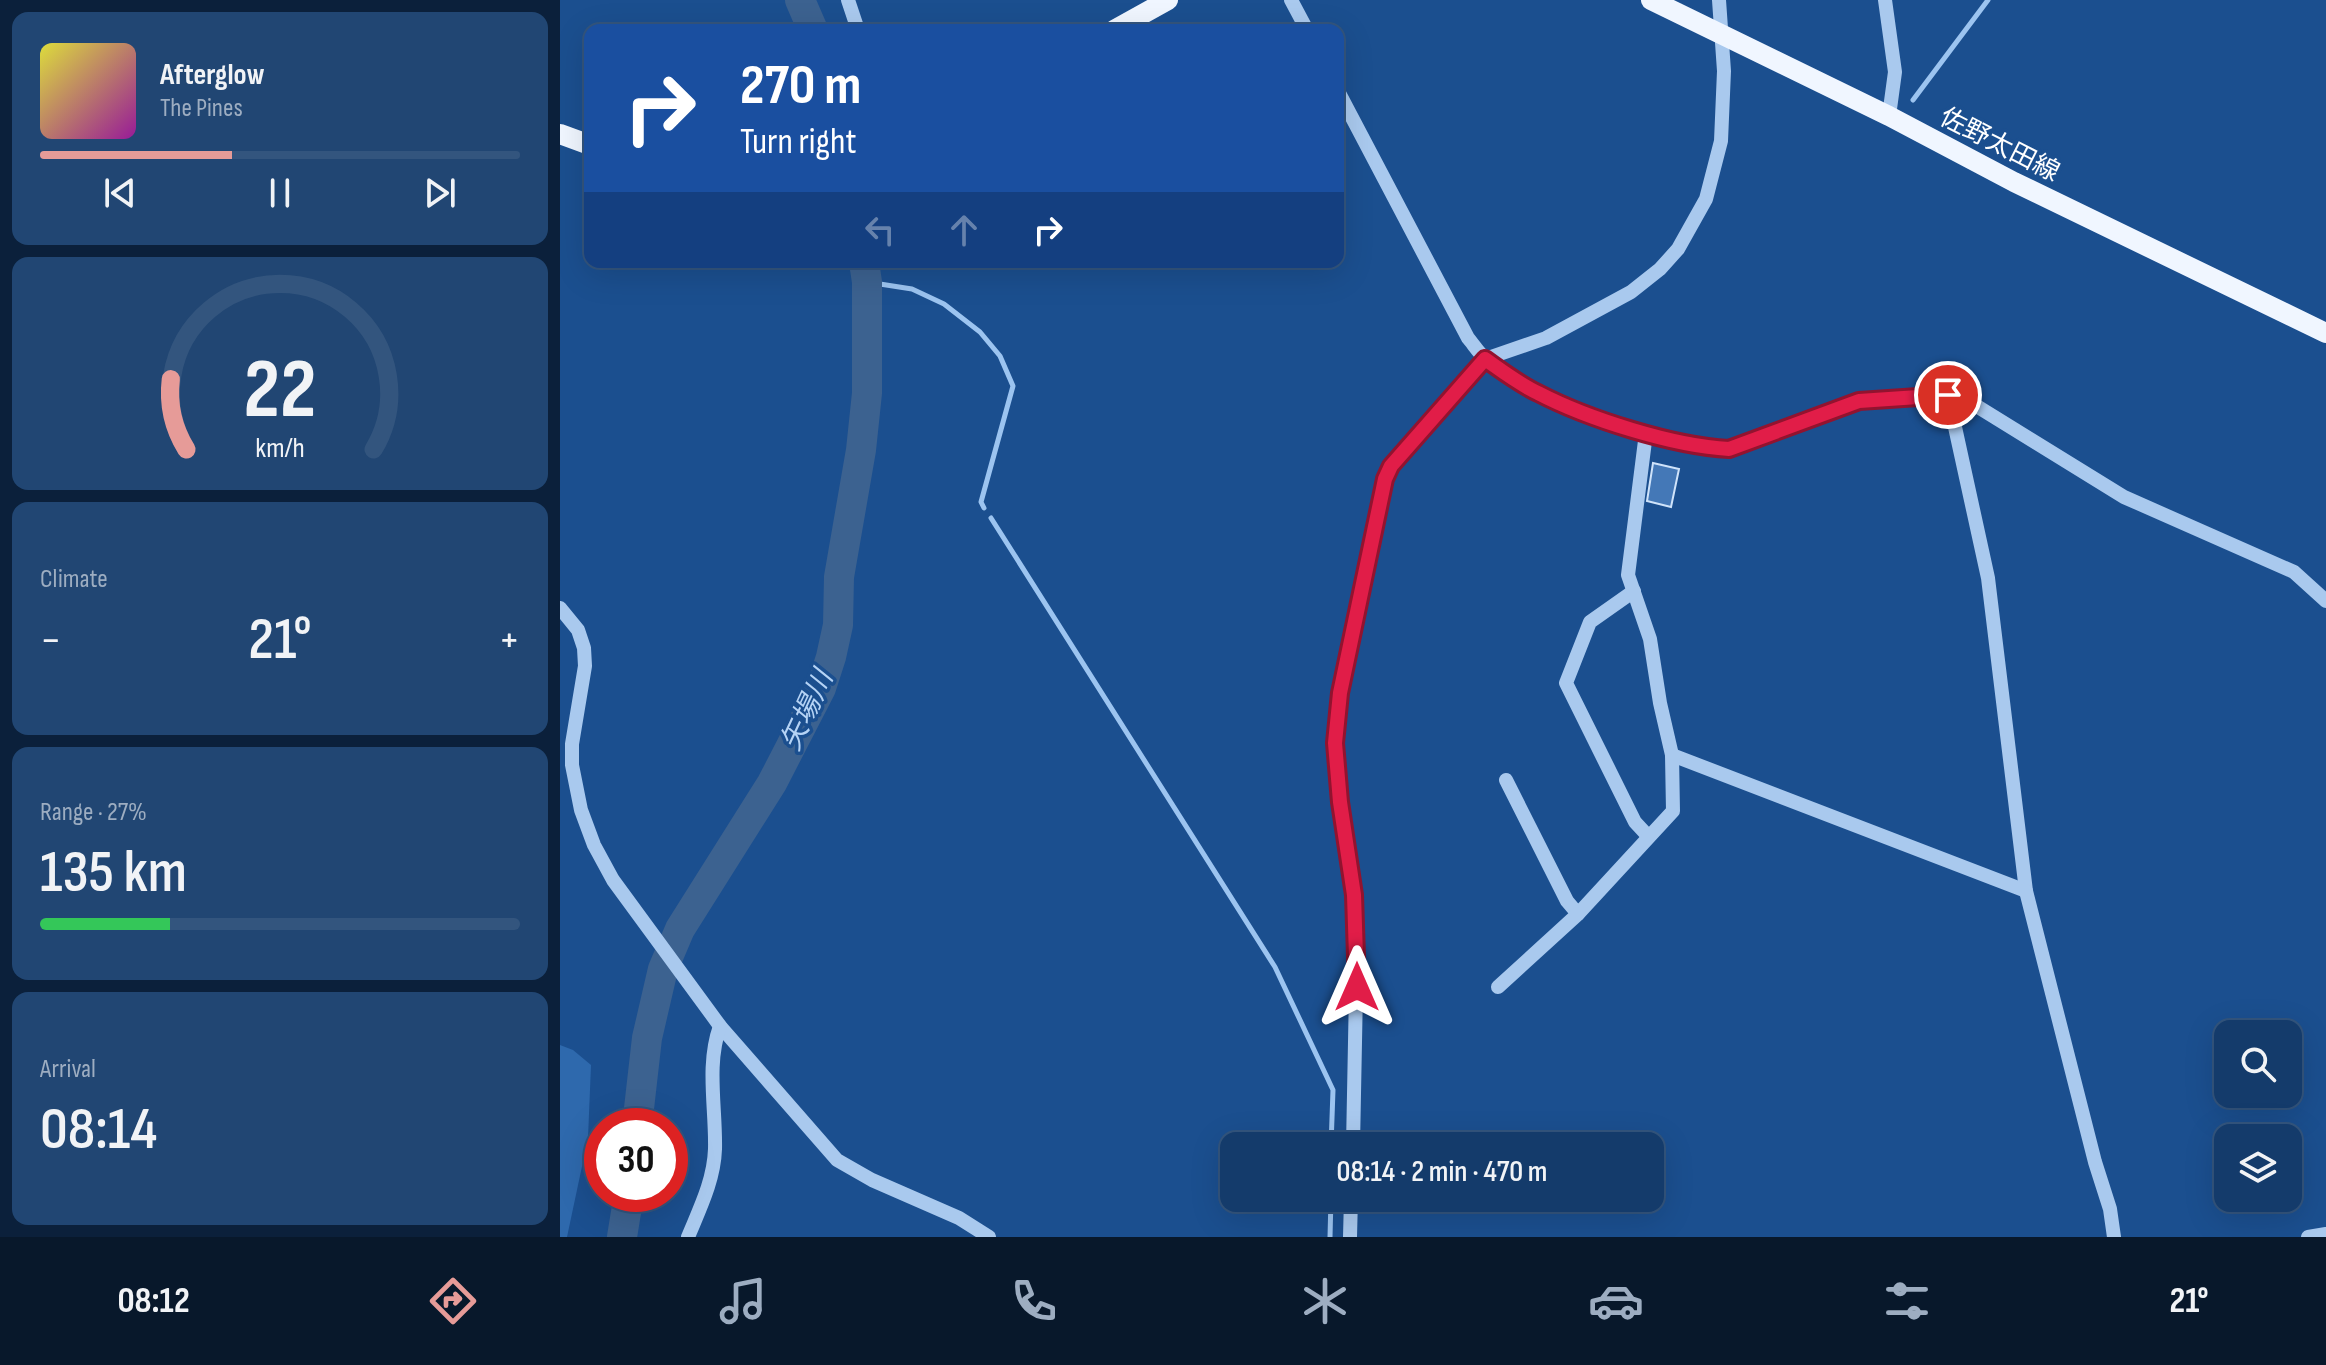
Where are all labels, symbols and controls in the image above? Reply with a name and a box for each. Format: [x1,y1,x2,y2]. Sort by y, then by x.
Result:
text: 270 m [740,53,861,120]
icon: right [608,56,712,160]
text: Afterglow [160,57,265,93]
text: The Pines [160,93,243,124]
street label: 佐野太田線 [1934,102,2064,189]
text: Turn right [740,121,857,164]
icon: previous [98,171,142,215]
icon: pause [258,171,302,215]
icon: next [418,171,462,215]
icon: left [858,208,902,252]
icon: ahead [942,208,986,252]
icon: right [1026,208,1070,252]
text: 22 [244,340,316,440]
pin [1914,361,1982,429]
icon: arrive [1926,373,1970,417]
text: km/h [255,431,305,466]
text: Climate [40,564,108,595]
text: 21° [248,604,312,676]
text: − [40,614,62,667]
text: + [498,614,520,667]
water label: 矢場川 [775,663,841,756]
text: Range · 27% [40,797,147,828]
text: 135 km [40,837,187,909]
position arrow [1315,945,1399,1029]
map controls [2214,1020,2302,1212]
button: search [2214,1020,2302,1108]
text: Arrival [40,1054,96,1085]
text: 08:14 [40,1094,157,1166]
speed limit sign: 30 [584,1108,688,1212]
button: layers [2214,1124,2302,1212]
text: 08:14 · 2 min · 470 m [1337,1154,1547,1190]
icon: directions [425,1273,481,1329]
icon: music [715,1273,771,1329]
icon: phone [1006,1273,1062,1329]
icon: climate [1297,1273,1353,1329]
icon: car [1588,1273,1644,1329]
icon: filters [1879,1273,1935,1329]
text: 08:12 [117,1280,190,1323]
text: 21° [2169,1280,2209,1323]

